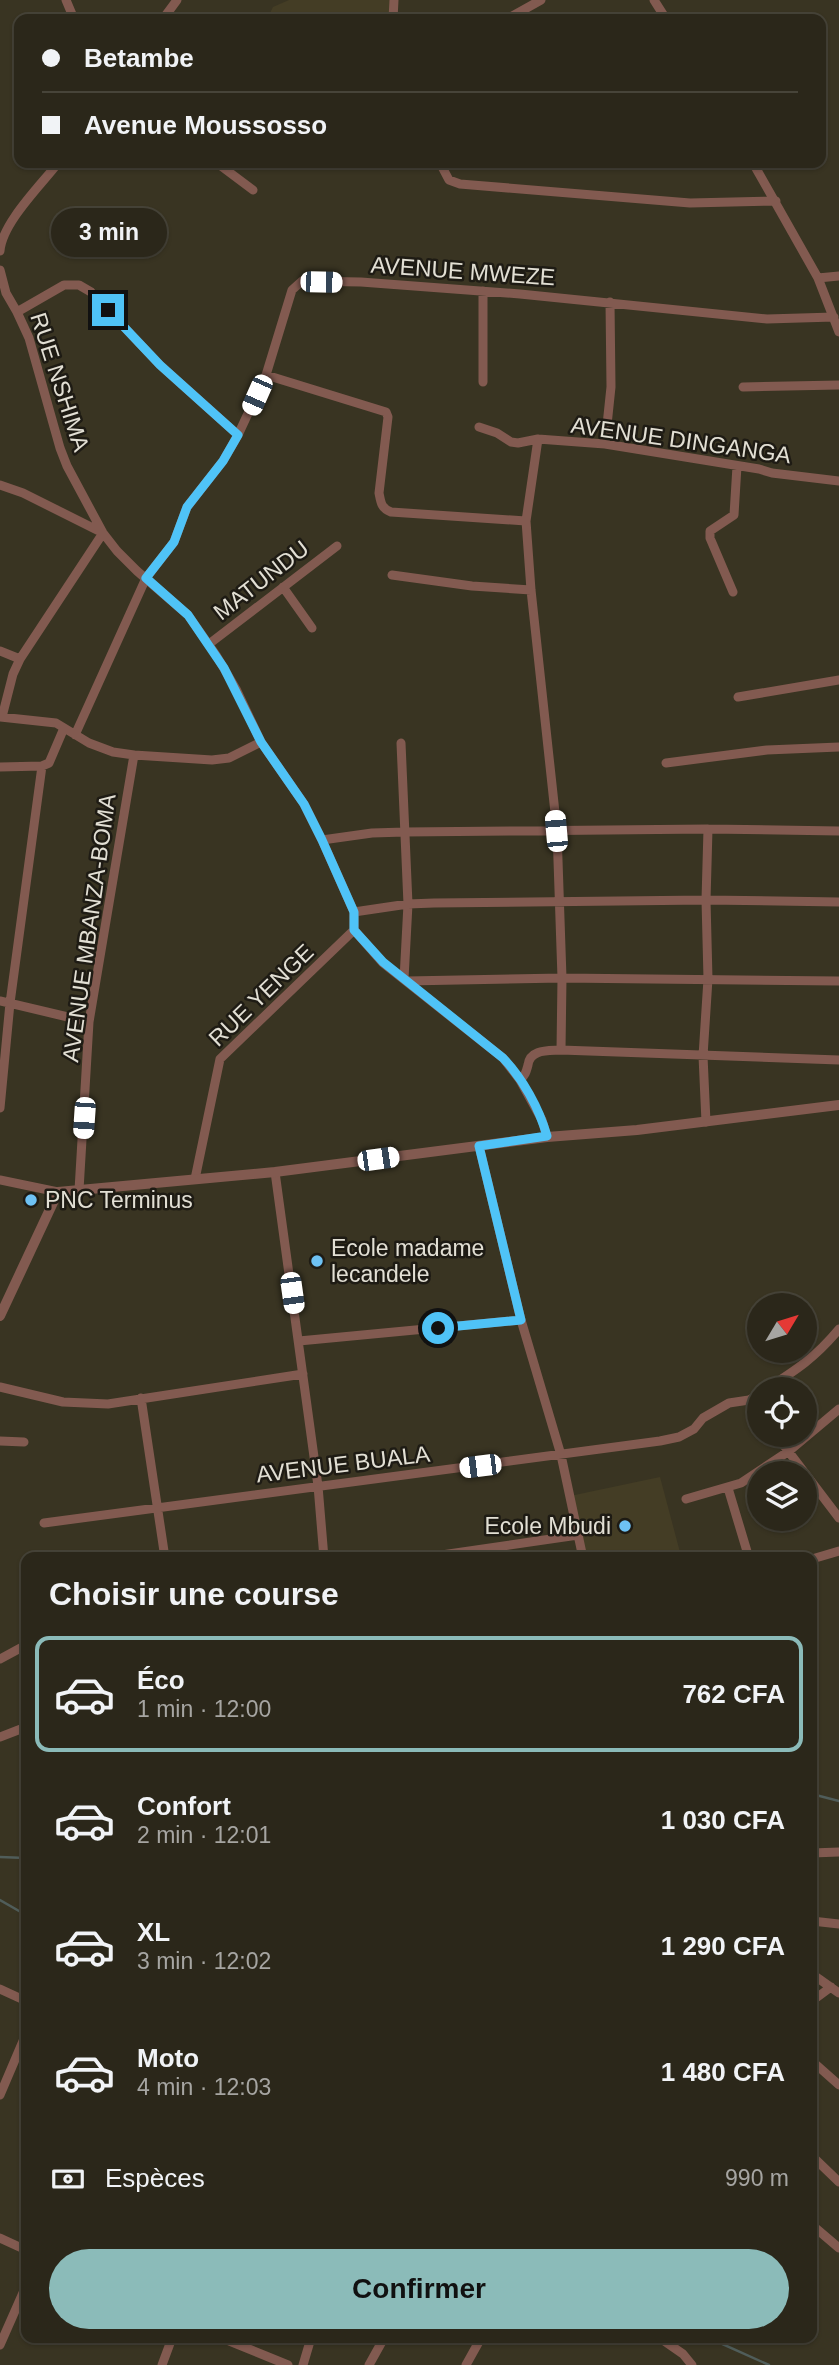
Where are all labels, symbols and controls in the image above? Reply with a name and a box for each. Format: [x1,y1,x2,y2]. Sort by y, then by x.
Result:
text: Betambe [84,43,194,73]
text: Avenue Moussosso [84,110,327,140]
callout: 3 min [50,208,166,258]
text: 3 min [79,219,139,245]
street label: AVENUE MWEZE [370,252,556,290]
car [300,271,343,293]
route end [92,294,124,326]
street label: RUE NSHIMA [25,309,95,455]
car [239,372,276,418]
street label: AVENUE DINGANGA [569,412,793,468]
street label: MATUNDU [208,535,314,625]
street label: AVENUE MBANZA-BOMA [57,792,121,1064]
car [544,809,569,853]
street label: RUE YENGE [203,939,319,1051]
car [73,1096,96,1140]
car [356,1146,401,1172]
place label: PNC Terminus [45,1187,193,1213]
marker: PNC Terminus [23,1192,39,1208]
place label: Ecole madame lecandele [331,1235,484,1287]
marker: Ecole madame lecandele [309,1253,325,1269]
car [279,1271,306,1315]
north arrow [747,1293,817,1363]
map controls [747,1293,817,1531]
route start [422,1312,454,1344]
button: locate [747,1377,817,1447]
street label: AVENUE BUALA [255,1440,432,1488]
car [458,1453,503,1479]
button: layers [747,1461,817,1531]
place label: Ecole Mbudi [484,1513,611,1539]
marker: Ecole Mbudi [617,1518,633,1534]
text: Choisir une course [49,1576,339,1612]
icon: car [53,1663,116,1726]
text: Éco [137,1665,185,1695]
text: 762 CFA [682,1679,785,1709]
text: 1 min · 12:00 [137,1696,271,1722]
icon: car [53,1789,116,1852]
text: Confort [137,1791,231,1821]
text: 1 030 CFA [661,1805,785,1835]
text: 2 min · 12:01 [137,1822,271,1848]
icon: car [53,1915,116,1978]
text: XL [137,1917,170,1947]
text: 1 290 CFA [661,1931,785,1961]
text: 3 min · 12:02 [137,1948,271,1974]
icon: car [53,2041,116,2104]
text: Moto [137,2043,199,2073]
text: 1 480 CFA [661,2057,785,2087]
text: 4 min · 12:03 [137,2074,271,2100]
icon: cash [49,2160,87,2198]
text: Espèces [105,2163,205,2193]
text: 990 m [725,2165,789,2191]
button: Confirmer [49,2249,789,2329]

